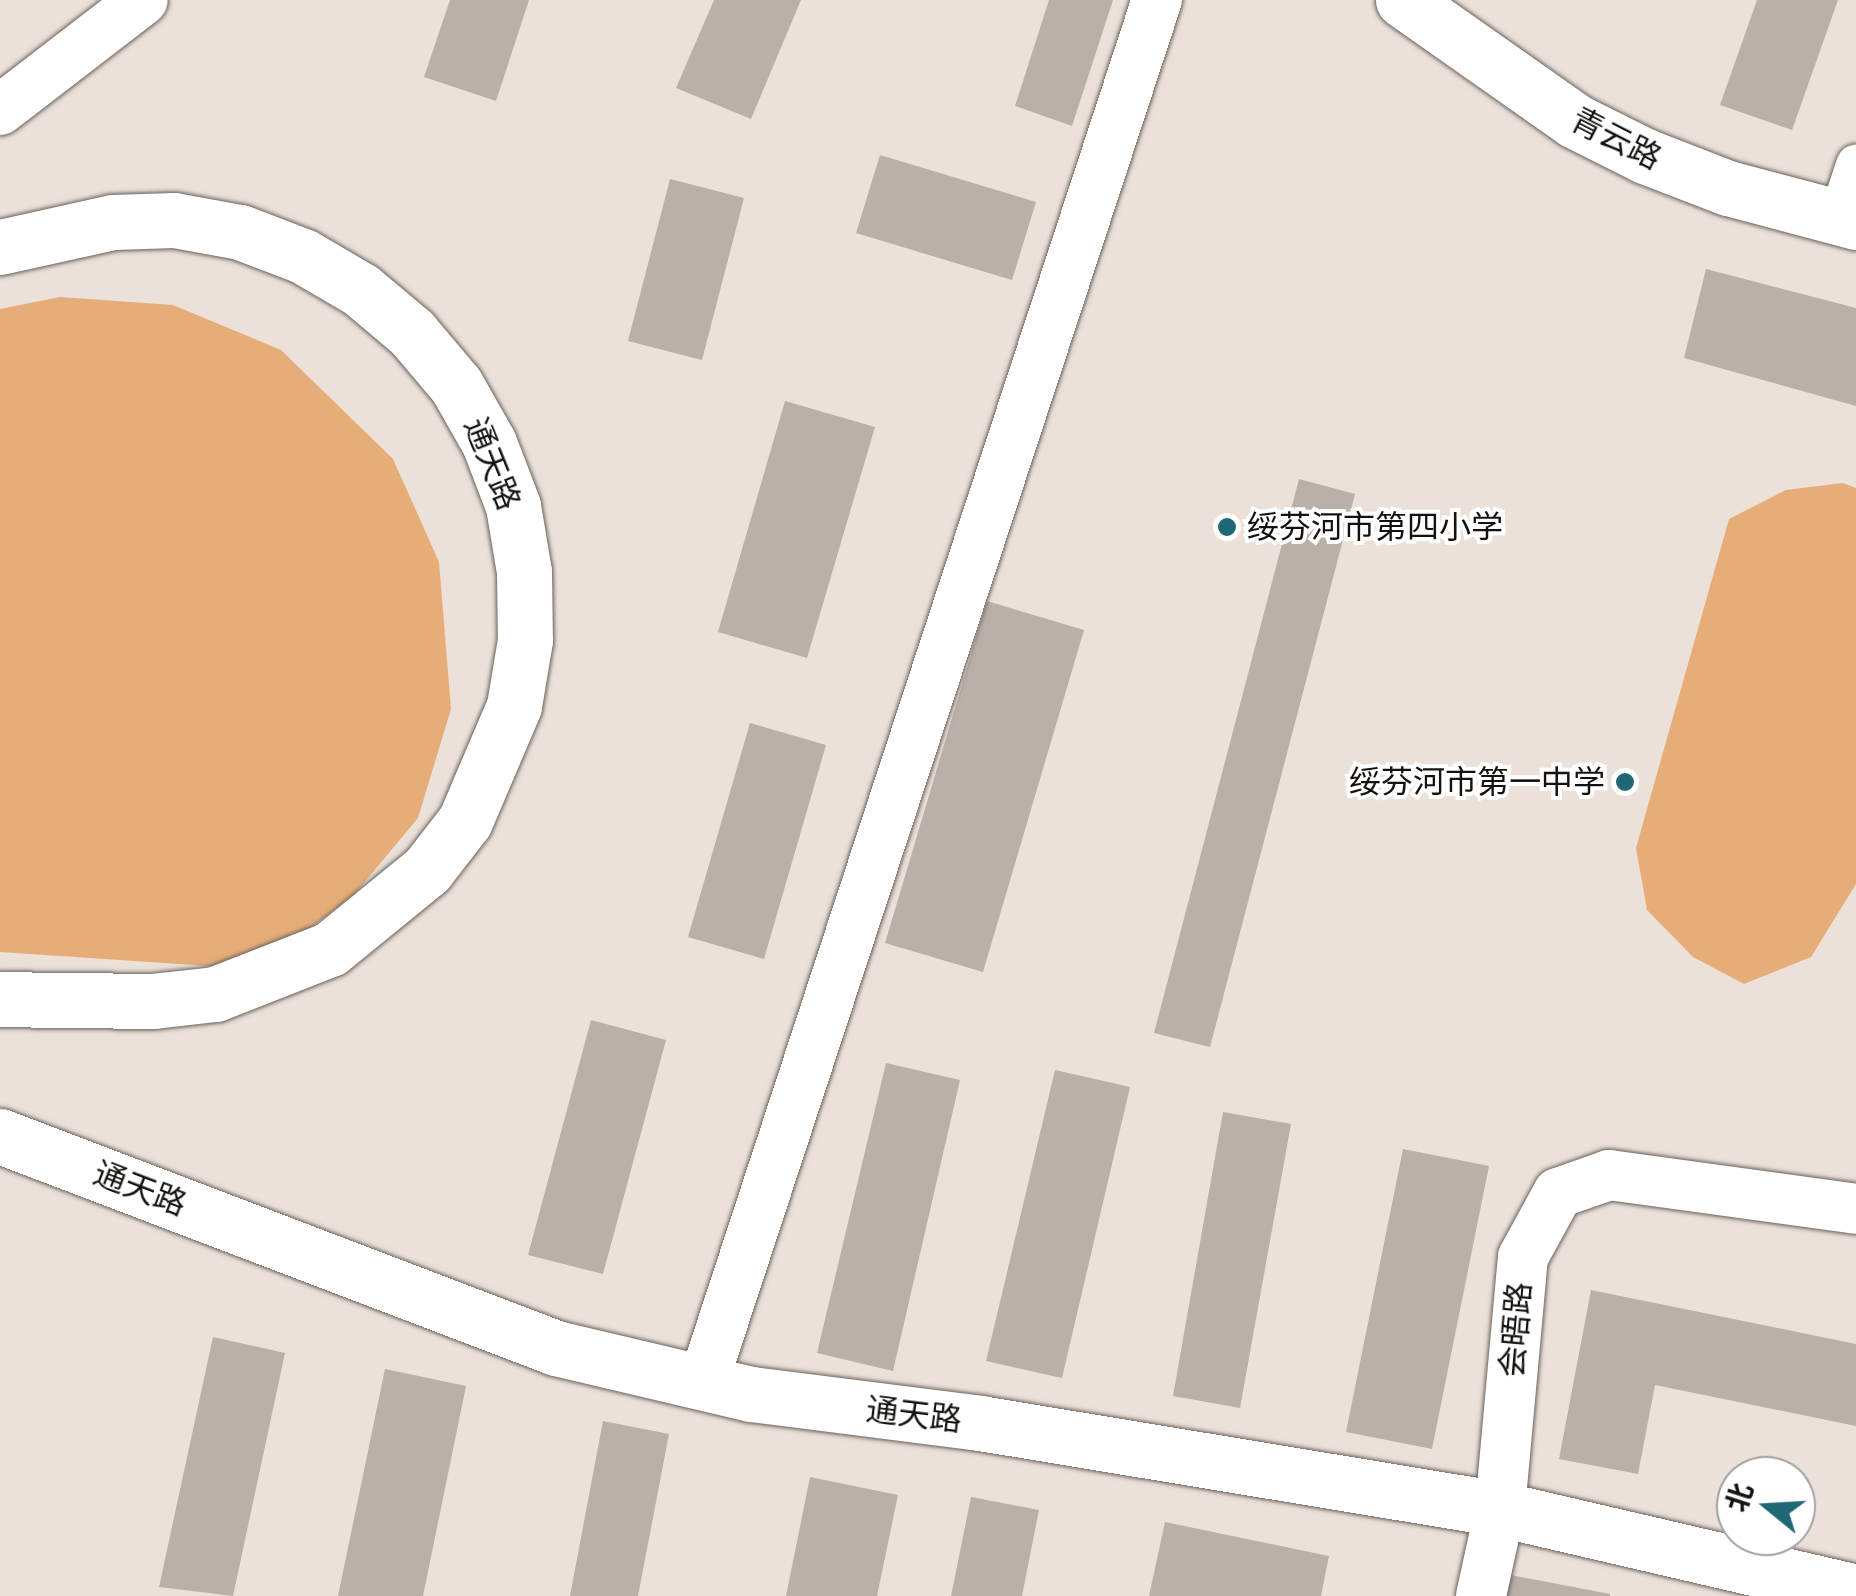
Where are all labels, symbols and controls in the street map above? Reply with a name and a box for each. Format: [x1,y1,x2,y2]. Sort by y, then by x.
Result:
street label: 青云路 [1565,100,1667,178]
street label: 通天路 [456,412,528,516]
place label: 绥芬河市第四小学 [1247,508,1503,546]
marker: 绥芬河市第四小学 [1216,516,1238,538]
place label: 绥芬河市第一中学 [1349,763,1605,801]
marker: 绥芬河市第一中学 [1614,771,1636,793]
street label: 通天路 [88,1154,192,1224]
street label: 会晤路 [1493,1281,1539,1379]
street label: 通天路 [864,1390,964,1440]
north arrow [1716,1456,1816,1556]
text: 北 [1718,1478,1761,1516]

